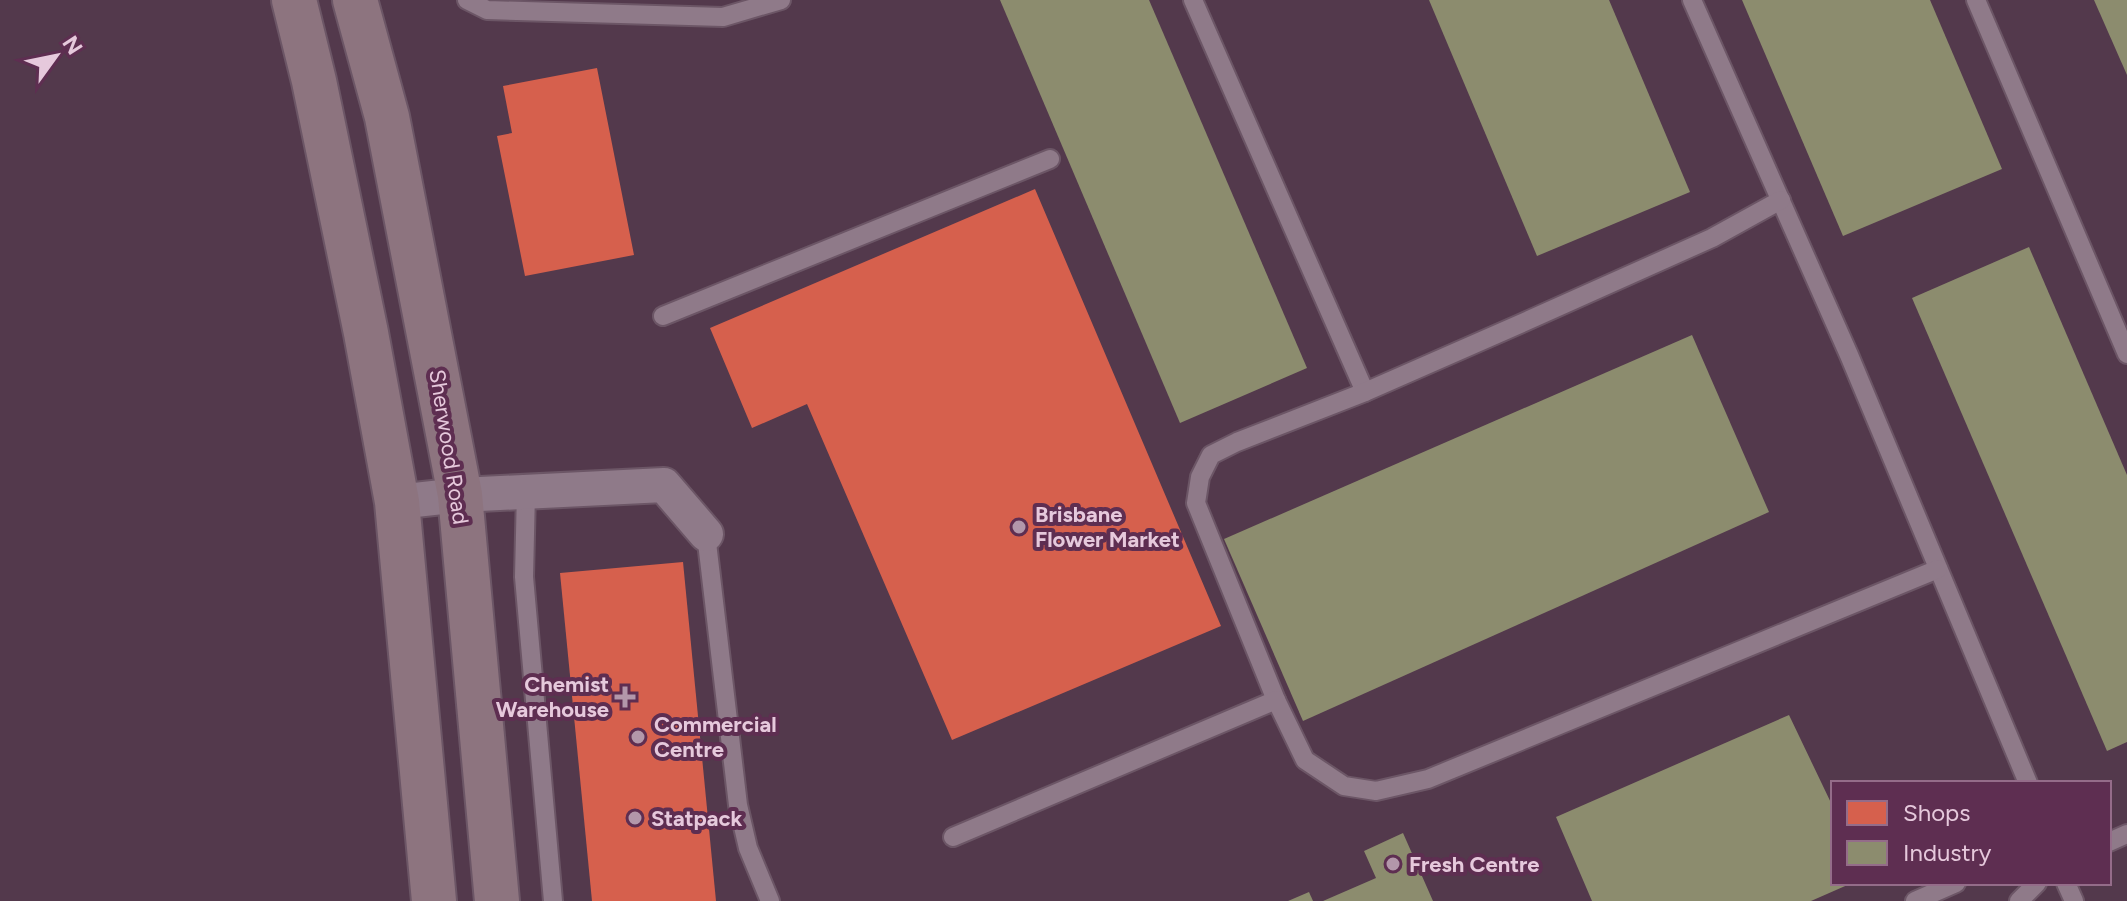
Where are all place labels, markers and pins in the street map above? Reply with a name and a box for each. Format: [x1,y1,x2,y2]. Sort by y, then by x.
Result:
place label: Brisbane Flower Market [1035,501,1180,553]
marker: Brisbane Flower Market [1010,518,1028,536]
place label: Chemist Warehouse [496,671,609,723]
marker: Chemist Warehouse [616,688,634,706]
place label: Commercial Centre [654,711,777,763]
marker: Commercial Centre [629,728,647,746]
place label: Statpack [651,805,743,832]
marker: Statpack [626,809,644,827]
place label: Fresh Centre [1409,851,1540,878]
marker: Fresh Centre [1384,855,1402,873]

